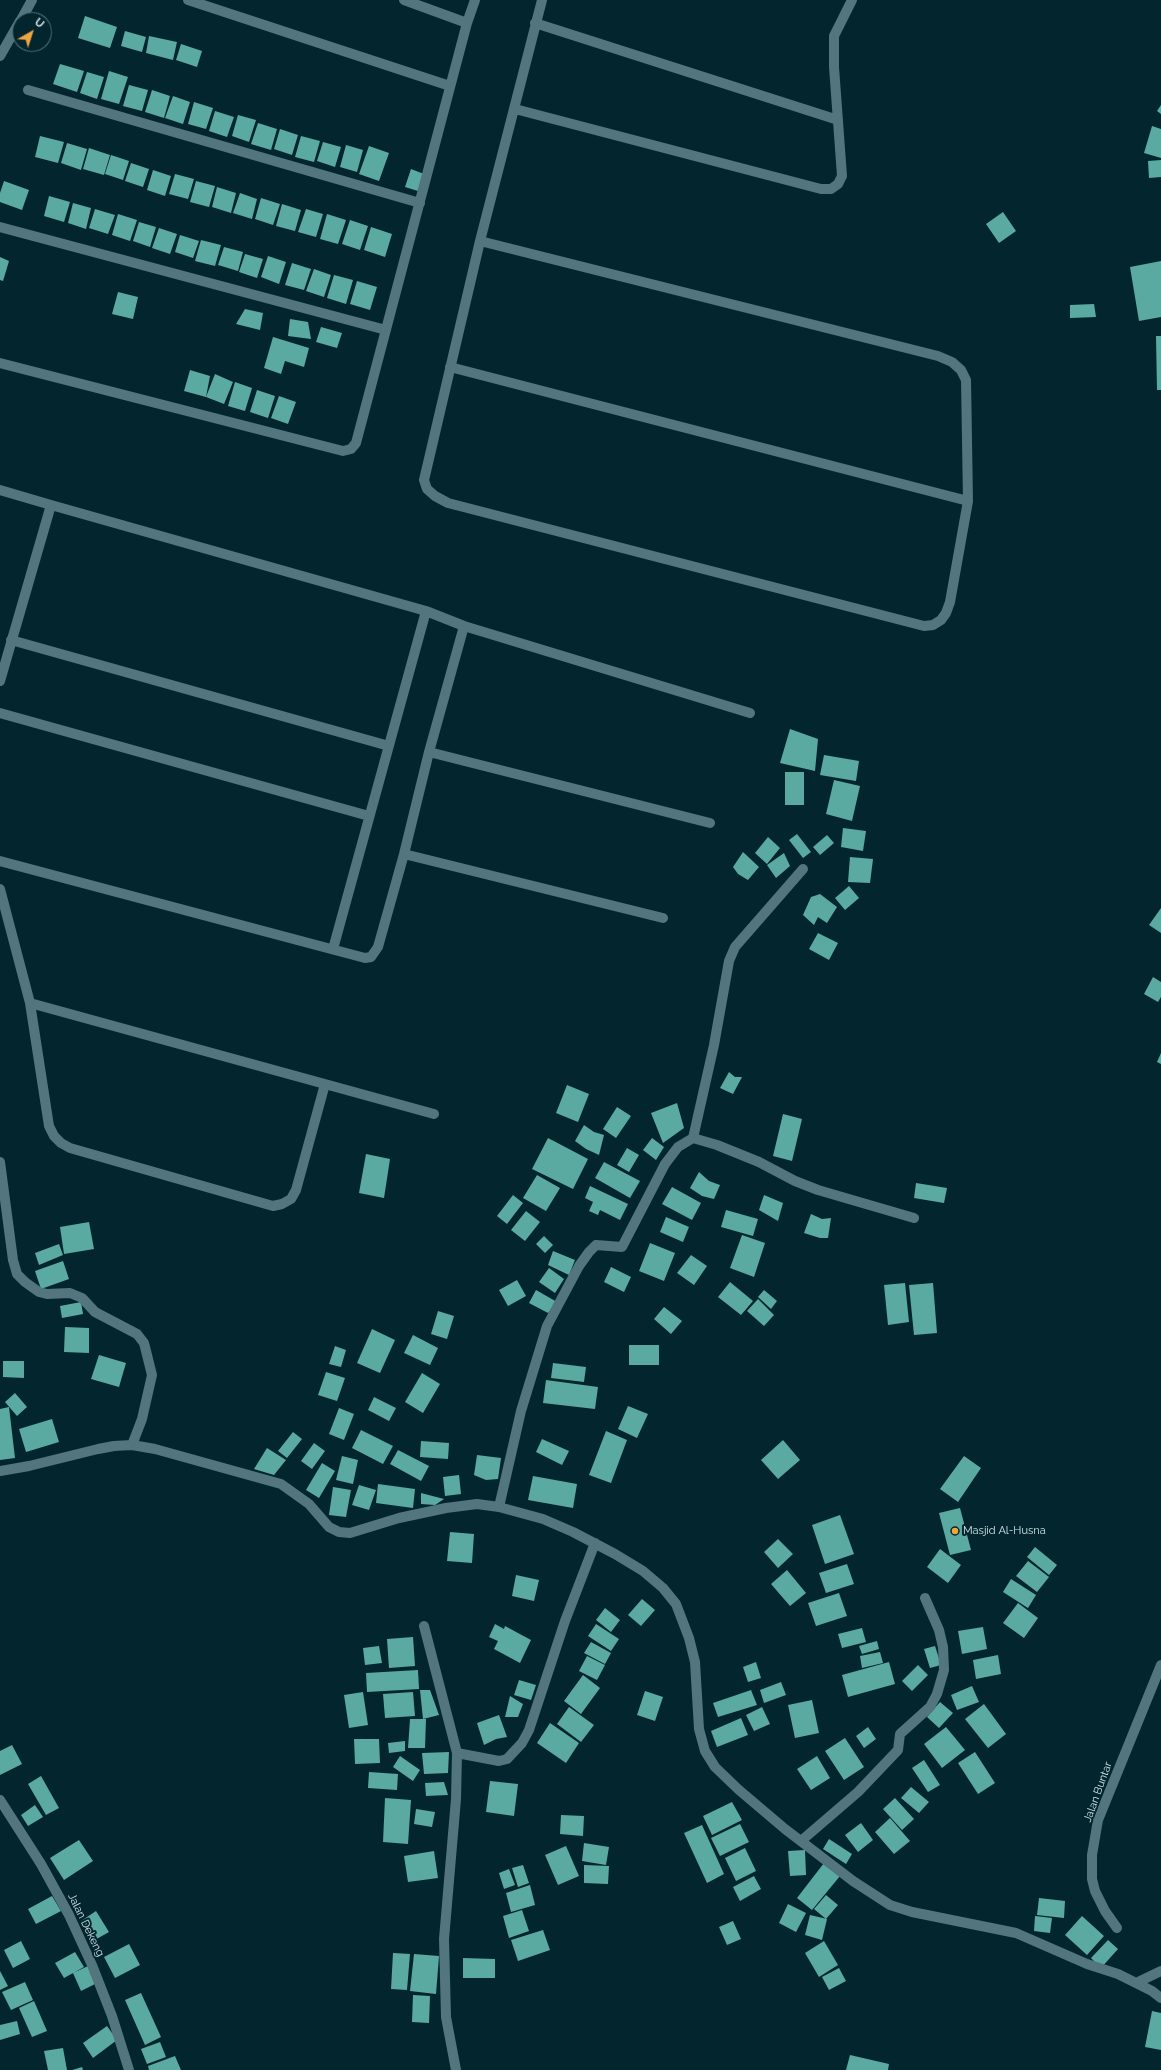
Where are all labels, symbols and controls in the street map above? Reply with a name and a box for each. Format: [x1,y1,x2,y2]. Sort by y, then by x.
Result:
north arrow [12,12,52,52]
text: U [32,15,47,31]
place label: Masjid Al-Husna [963,1524,1046,1538]
marker: Masjid Al-Husna [950,1526,960,1536]
street label: Jalan Buntar [1081,1760,1115,1824]
street label: Jalan Dekeng [65,1891,107,1959]

